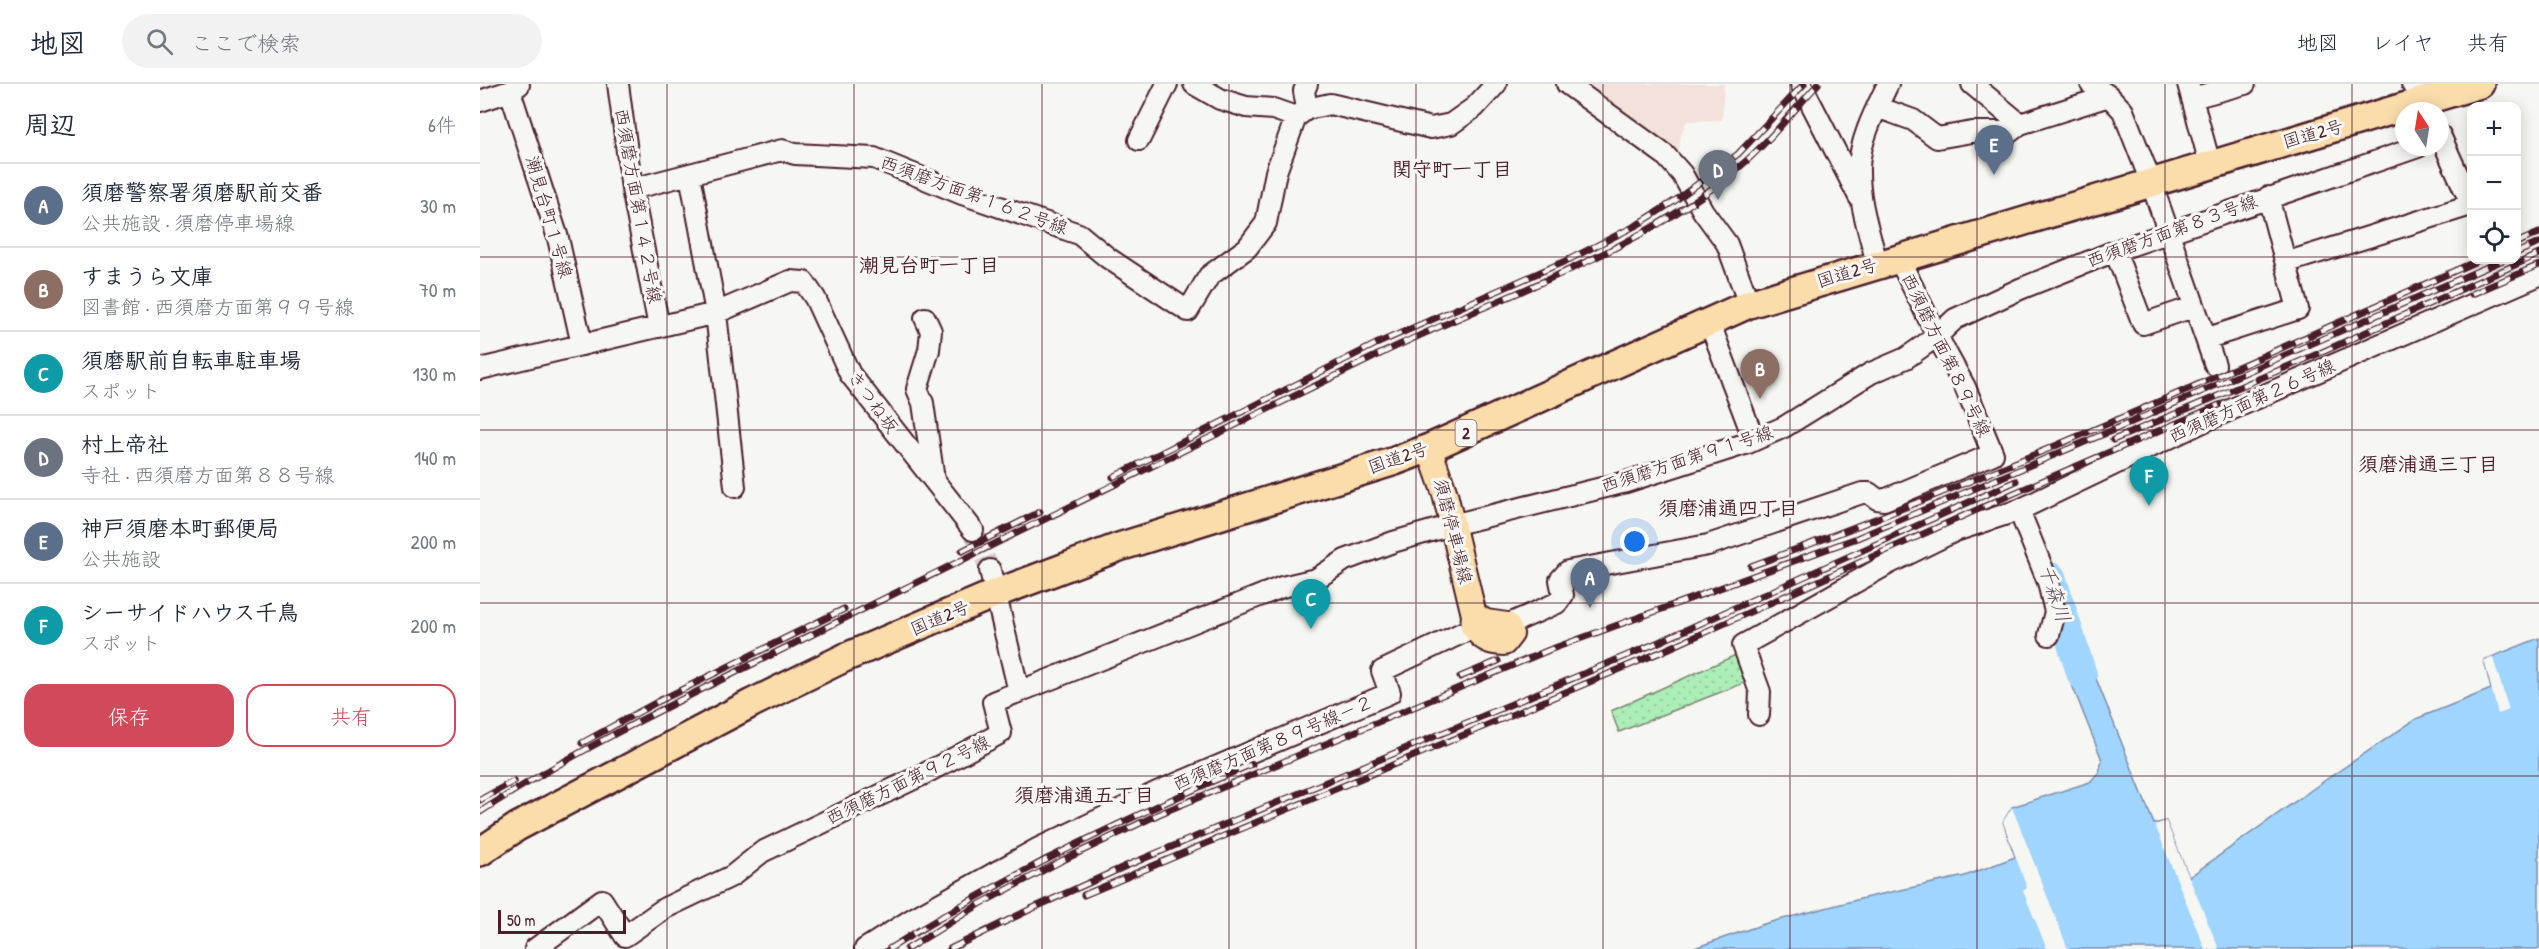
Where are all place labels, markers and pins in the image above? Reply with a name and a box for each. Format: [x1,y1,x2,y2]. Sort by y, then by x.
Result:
pin: E [1974,126,2014,175]
pin: D [1698,150,1738,200]
pin: B [1740,350,1780,399]
pin: F [2130,456,2168,506]
pin: A [1570,558,1610,608]
pin: C [1292,580,1330,629]

